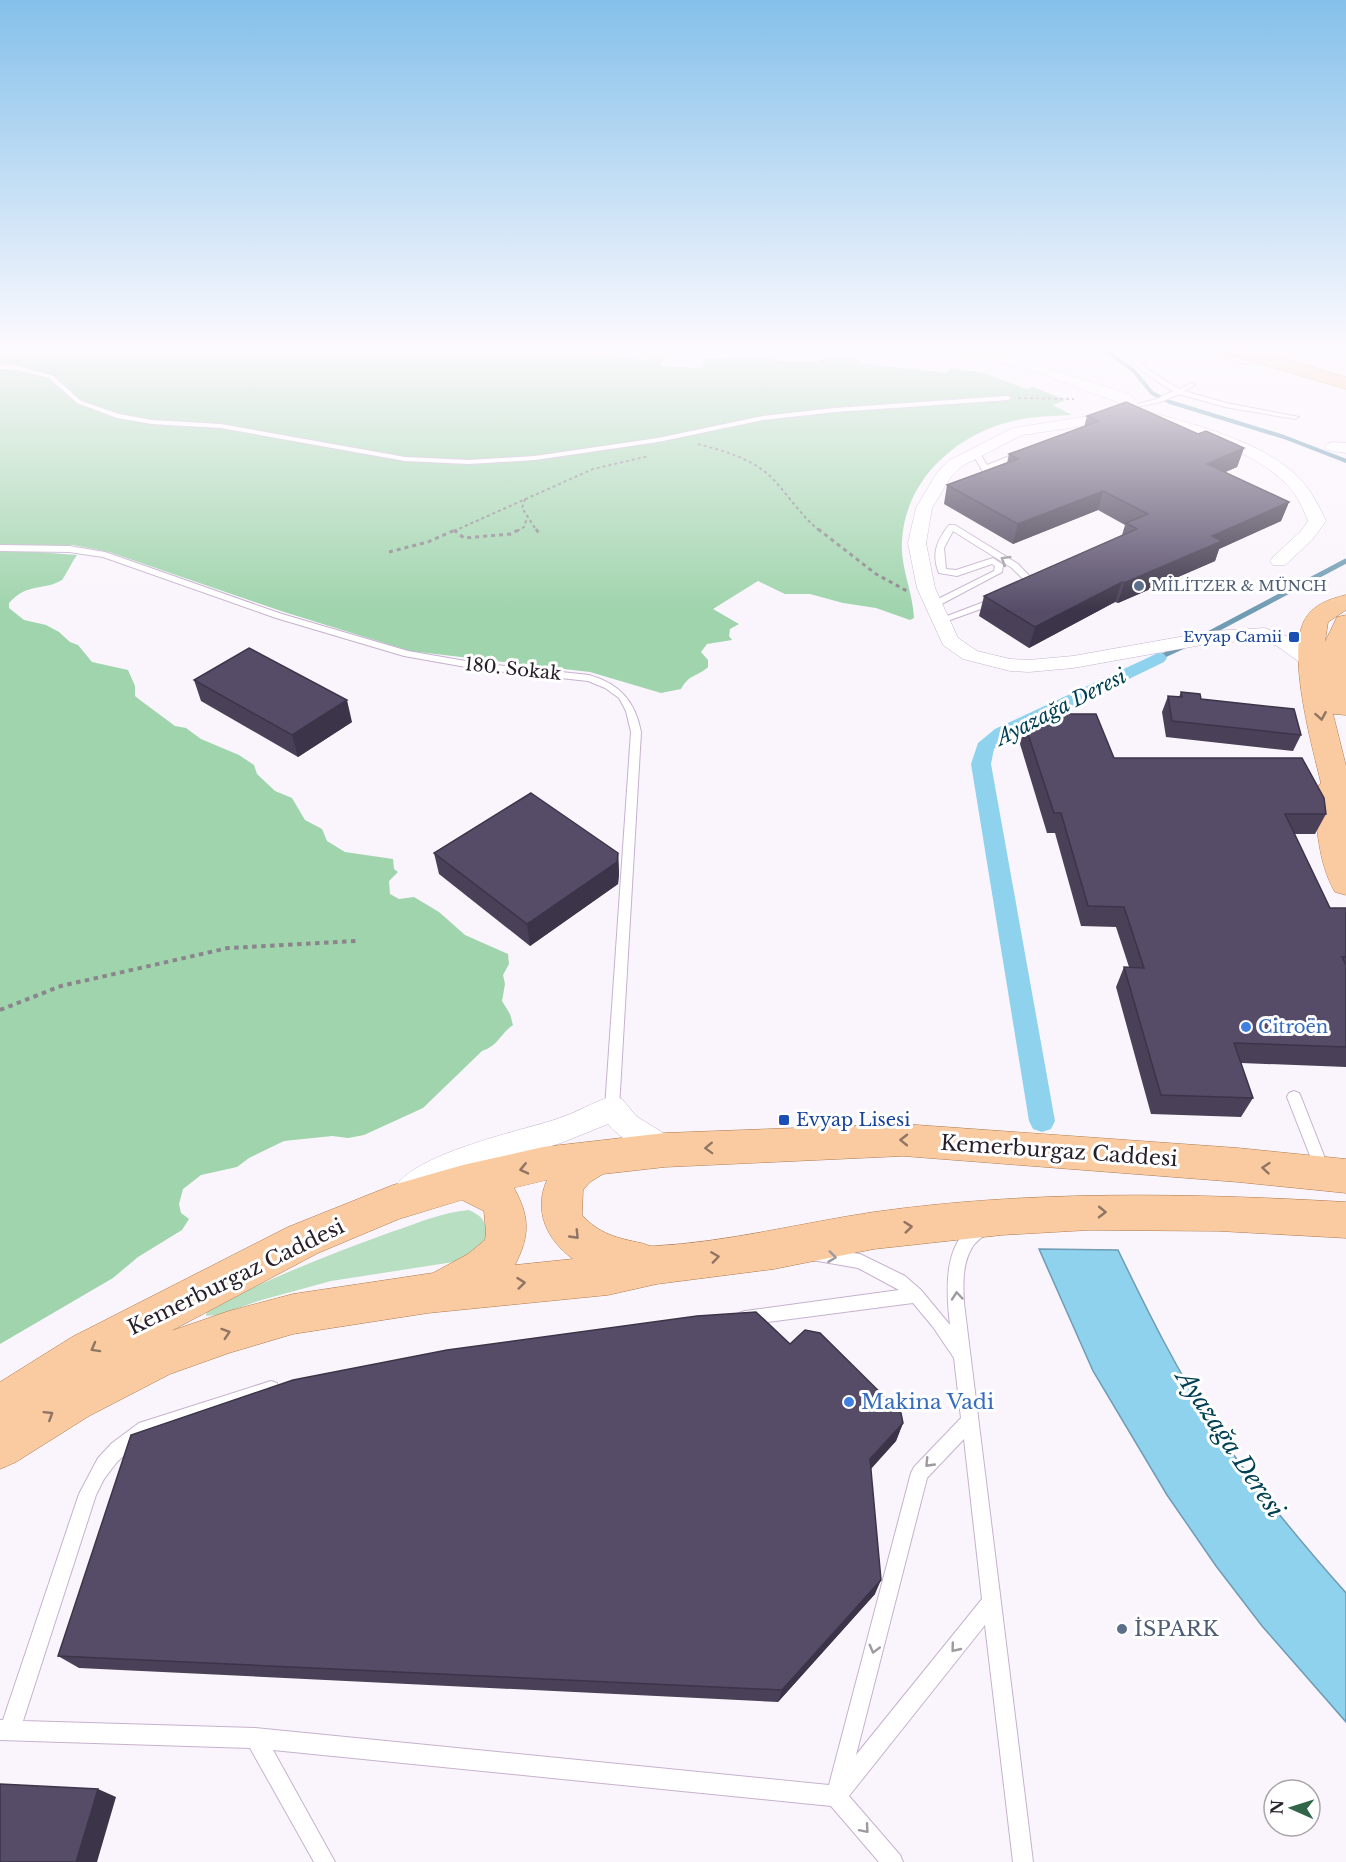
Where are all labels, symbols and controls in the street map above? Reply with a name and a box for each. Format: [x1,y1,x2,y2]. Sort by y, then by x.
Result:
one-way arrow [1001,556,1011,567]
place label: MİLİTZER & MÜNCH [1151,576,1327,595]
marker: MİLİTZER & MÜNCH [1132,579,1146,593]
place label: Evyap Camii [1183,627,1282,646]
marker: Evyap Camii [1287,630,1301,644]
street label: 180. Sokak [464,653,562,685]
water label: Ayazağa Deresi [989,664,1130,752]
one-way arrow [1314,711,1327,721]
place label: Citroën [1258,1016,1328,1038]
marker: Citroën [1239,1020,1253,1034]
place label: Evyap Lisesi [796,1109,910,1131]
marker: Evyap Lisesi [777,1113,791,1127]
street label: Kemerburgaz Caddesi [939,1130,1179,1172]
one-way arrow [899,1134,908,1147]
one-way arrow [704,1141,713,1154]
one-way arrow [519,1161,529,1174]
one-way arrow [1261,1162,1270,1175]
one-way arrow [1098,1206,1107,1218]
street label: Kemerburgaz Caddesi [123,1213,349,1341]
one-way arrow [903,1221,913,1234]
one-way arrow [568,1228,579,1239]
one-way arrow [828,1251,837,1263]
one-way arrow [711,1252,720,1264]
one-way arrow [517,1278,526,1290]
one-way arrow [951,1291,964,1300]
one-way arrow [220,1328,231,1341]
one-way arrow [91,1341,101,1352]
water label: Ayazağa Deresi [1169,1362,1291,1524]
place label: Makina Vadi [861,1389,994,1415]
marker: Makina Vadi [842,1395,856,1409]
one-way arrow [43,1411,54,1422]
one-way arrow [925,1457,936,1467]
place label: İSPARK [1134,1616,1219,1642]
marker: İSPARK [1115,1622,1129,1636]
one-way arrow [952,1641,963,1652]
one-way arrow [869,1643,882,1653]
north arrow [1262,1778,1322,1838]
text: N [1267,1799,1287,1815]
one-way arrow [857,1822,868,1833]

